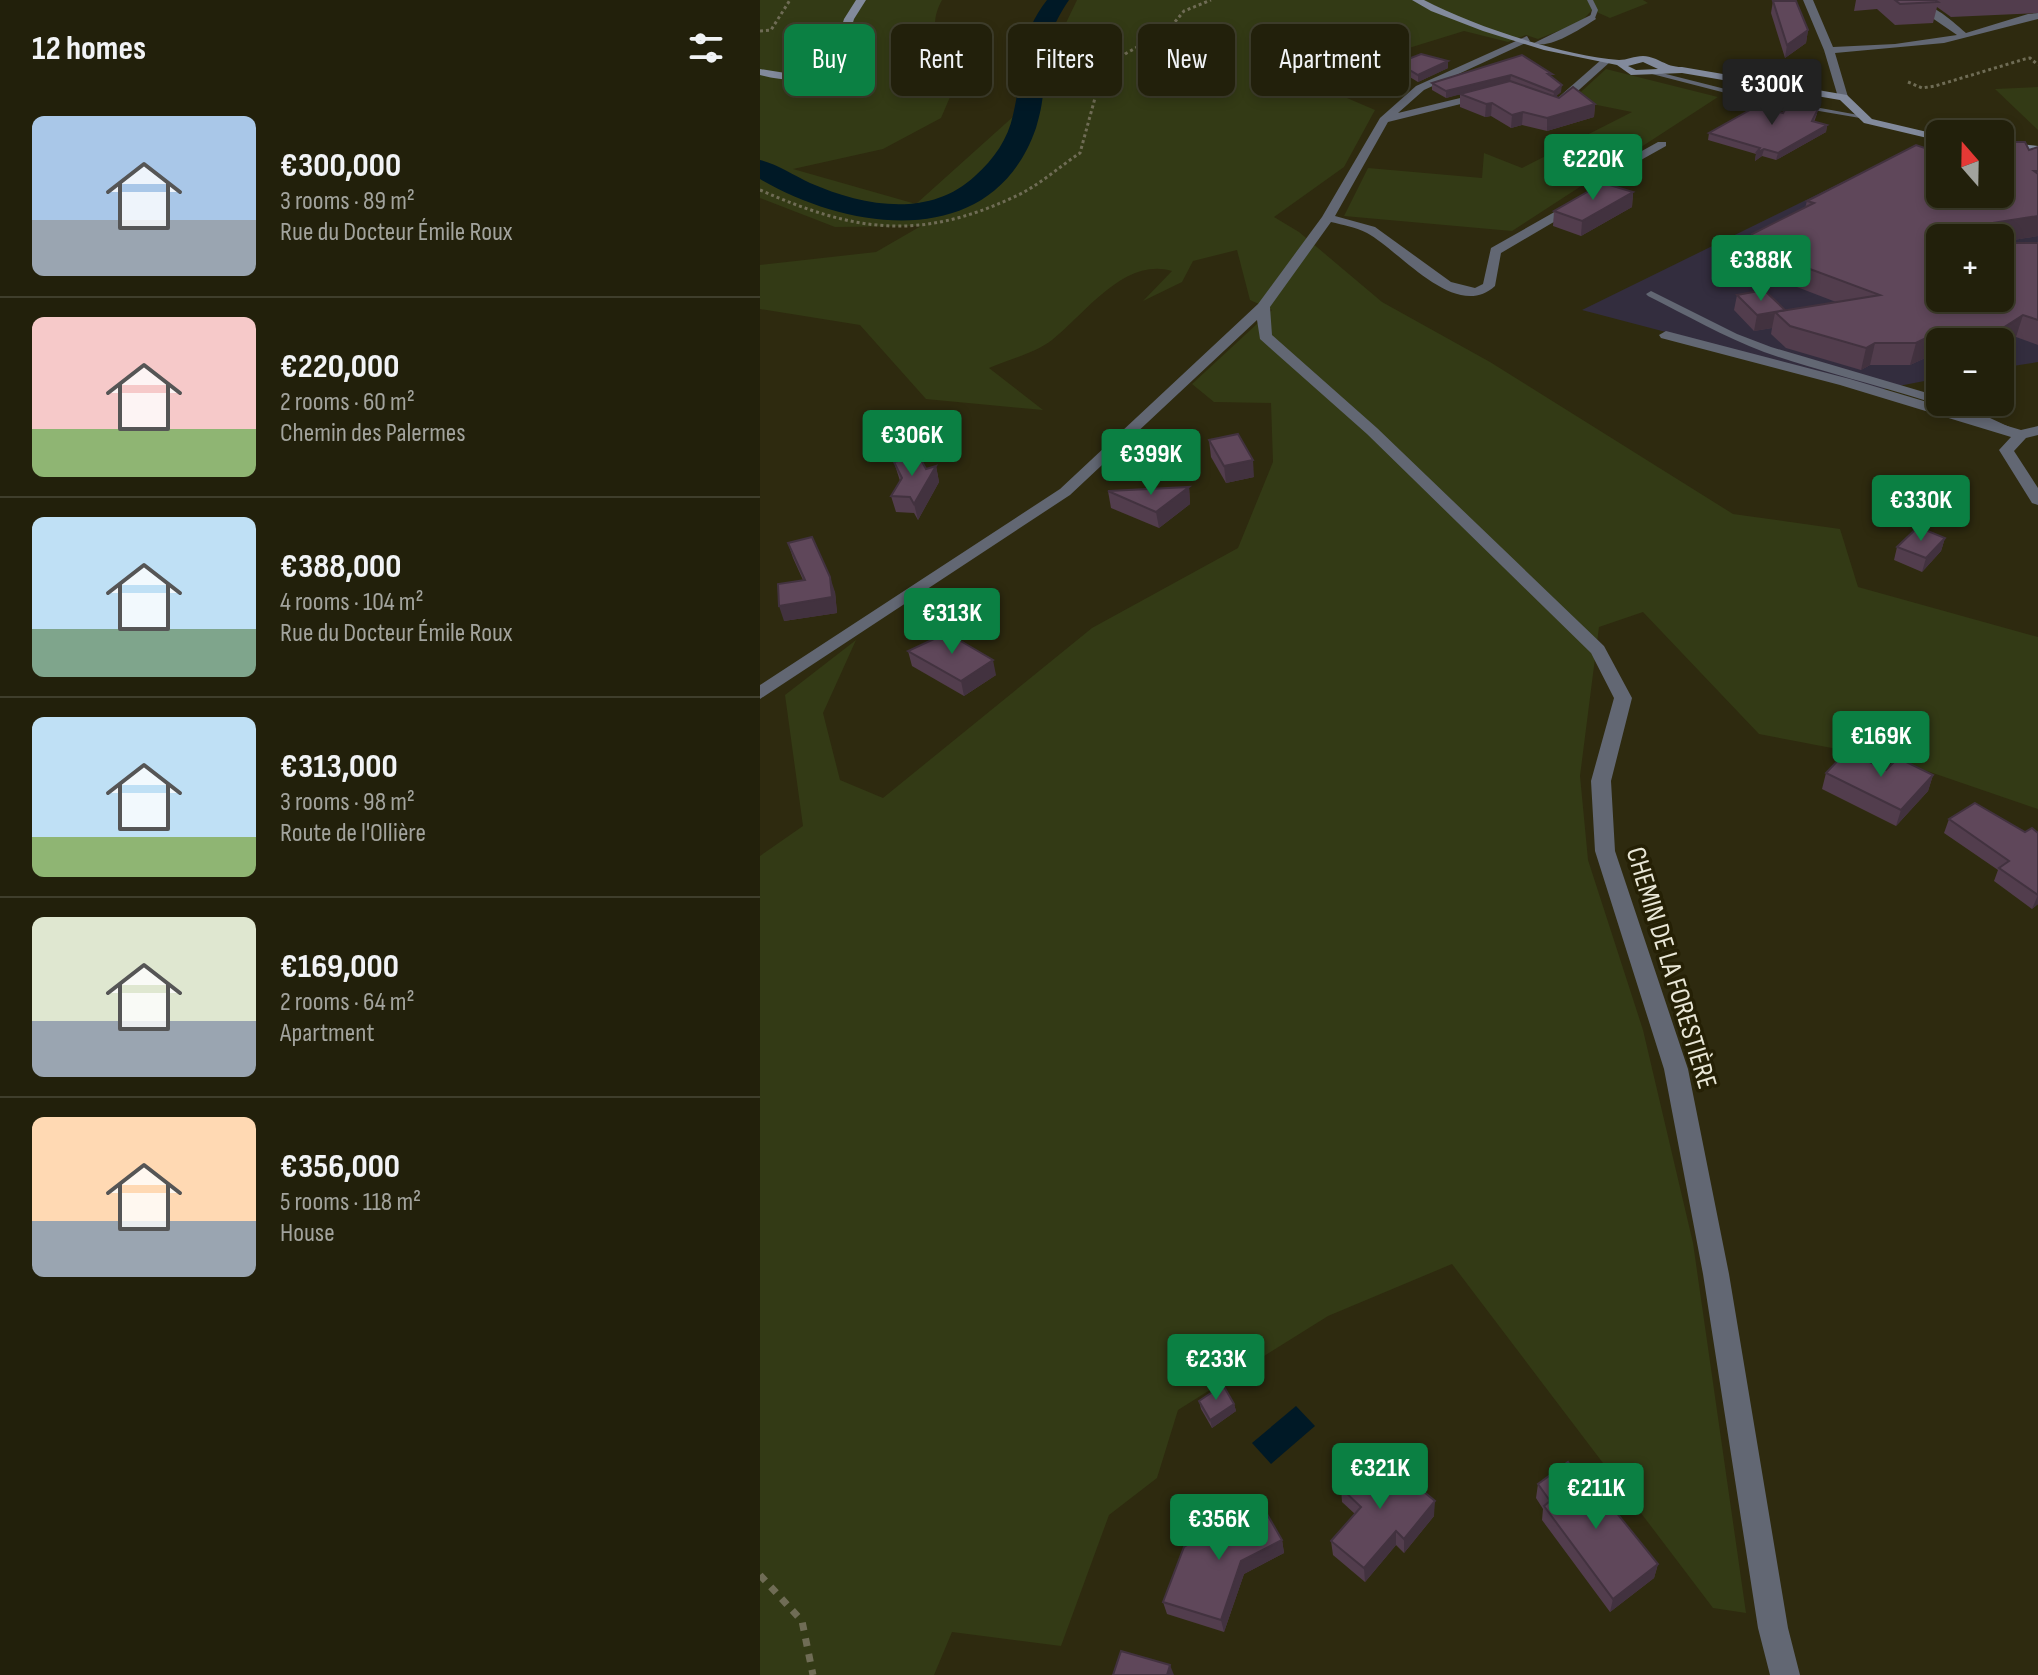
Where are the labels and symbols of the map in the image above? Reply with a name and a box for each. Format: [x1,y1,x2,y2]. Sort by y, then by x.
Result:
pin: €300K [1716,59,1828,127]
north arrow [1926,120,2014,208]
pin: €220K [1537,134,1649,202]
pin: €388K [1705,235,1817,303]
pin: €306K [856,410,968,478]
pin: €399K [1095,429,1207,497]
pin: €330K [1865,475,1977,543]
pin: €313K [896,588,1008,656]
pin: €169K [1825,711,1937,779]
street label: CHEMIN DE LA FORESTIÈRE [1619,843,1723,1093]
pin: €233K [1160,1334,1272,1402]
pin: €321K [1324,1443,1436,1511]
pin: €211K [1540,1463,1652,1531]
pin: €356K [1163,1494,1275,1562]

